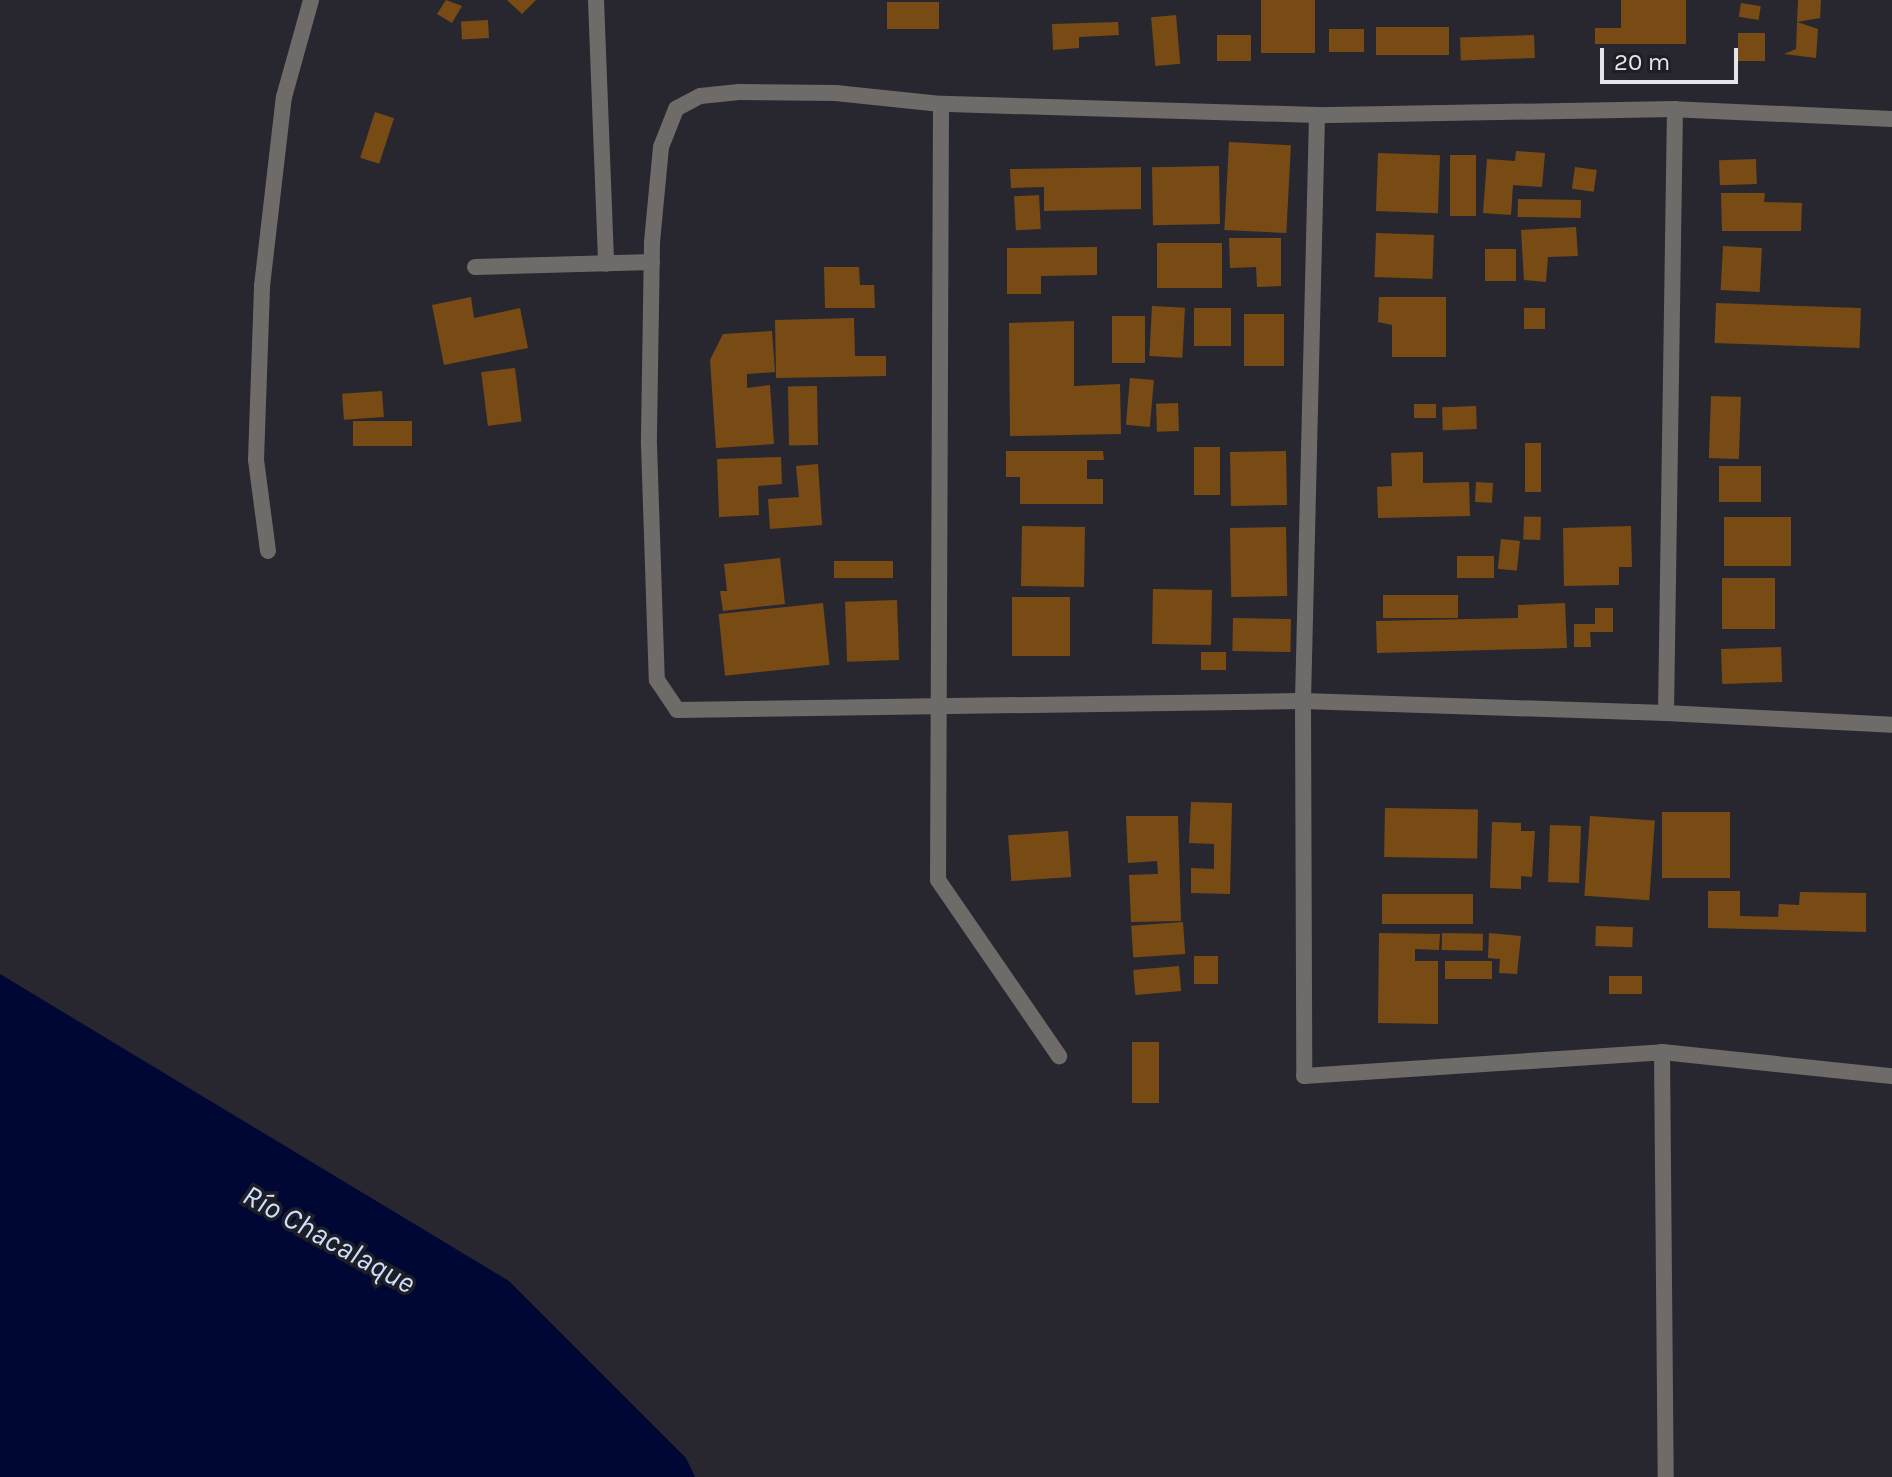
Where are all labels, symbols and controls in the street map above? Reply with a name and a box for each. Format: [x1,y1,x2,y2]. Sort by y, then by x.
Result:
scale bar [1604,32,1742,82]
text: 20 m [1614,48,1670,76]
water label: Río Chacalaque [237,1177,421,1301]

